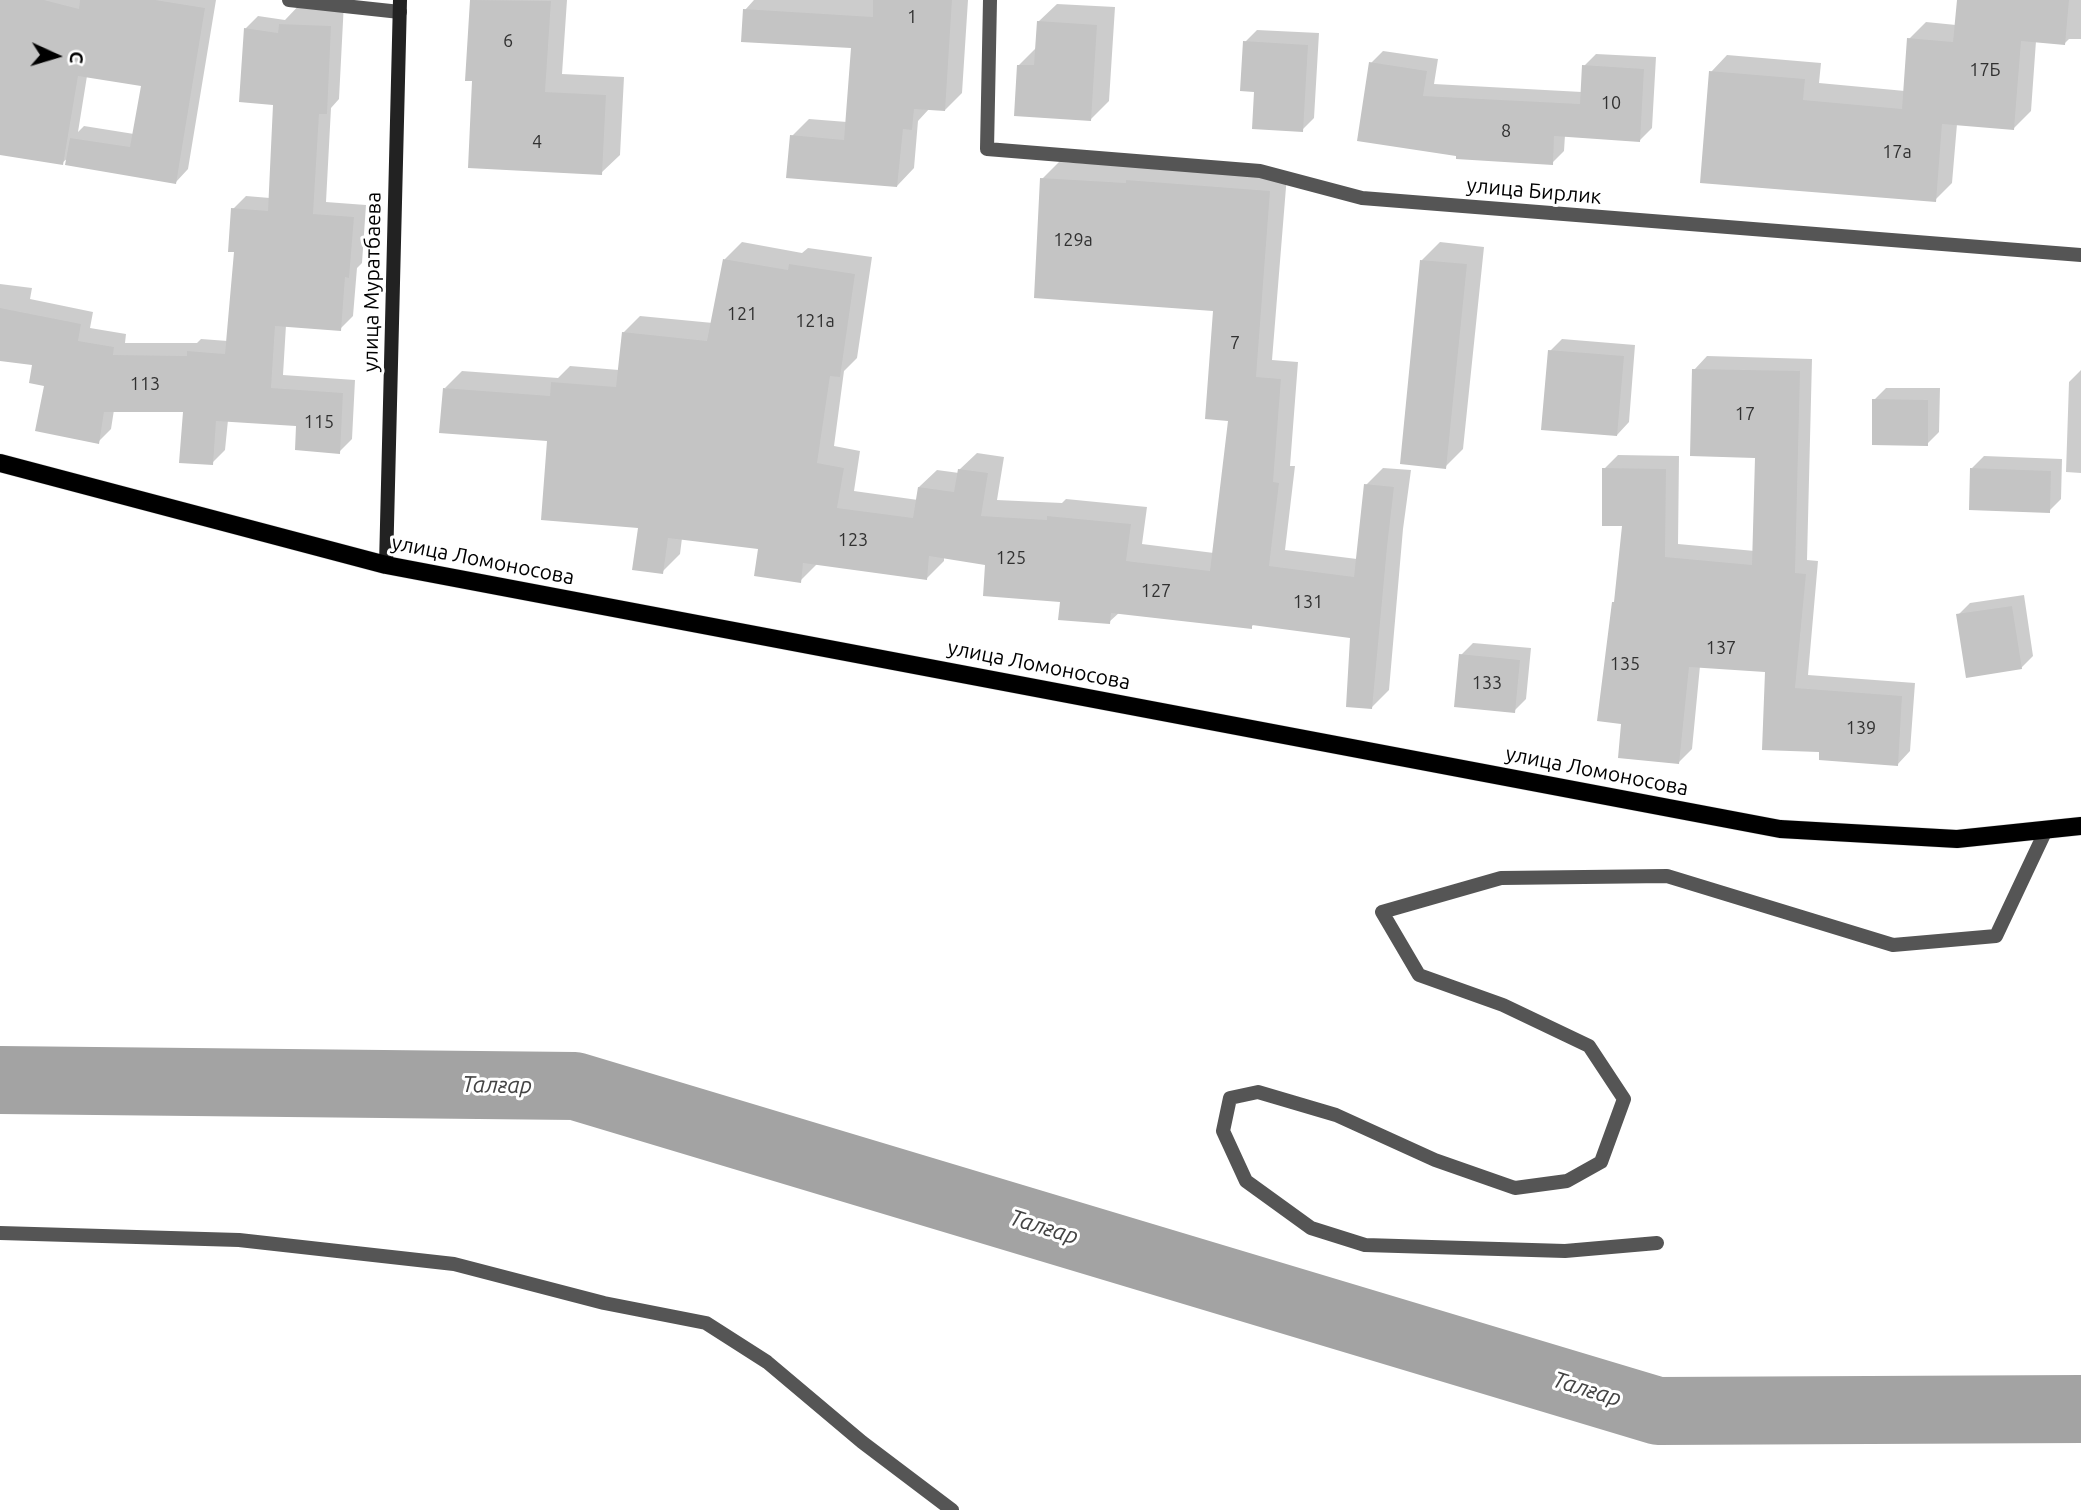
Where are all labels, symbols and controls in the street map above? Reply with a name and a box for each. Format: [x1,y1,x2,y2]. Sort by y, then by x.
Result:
house number: 1 [907,6,917,28]
north arrow [21,21,91,91]
house number: 6 [503,30,513,52]
text: С [66,51,88,64]
house number: 17Б [1969,59,2001,81]
house number: 10 [1601,92,1621,114]
house number: 8 [1501,120,1511,142]
house number: 4 [532,131,542,153]
house number: 17а [1882,141,1912,163]
street label: улица Бирлик [1465,173,1603,209]
street label: улица Муратбаева [358,192,386,372]
house number: 129а [1053,229,1093,251]
house number: 121 [727,303,757,325]
house number: 121а [795,310,835,332]
house number: 7 [1230,332,1240,354]
house number: 113 [130,373,160,395]
house number: 17 [1735,403,1755,425]
house number: 115 [304,411,334,433]
house number: 123 [838,529,868,551]
street label: улица Ломоносова [390,530,576,590]
house number: 125 [996,547,1026,569]
house number: 127 [1141,580,1171,602]
house number: 131 [1293,591,1323,613]
street label: улица Ломоносова [946,635,1132,695]
house number: 137 [1706,637,1736,659]
house number: 135 [1610,653,1640,675]
house number: 133 [1472,672,1502,694]
house number: 139 [1846,717,1876,739]
street label: улица Ломоносова [1504,741,1690,801]
water label: Талғар [462,1071,532,1099]
water label: Талғар [1006,1204,1082,1250]
water label: Талғар [1549,1366,1625,1412]

